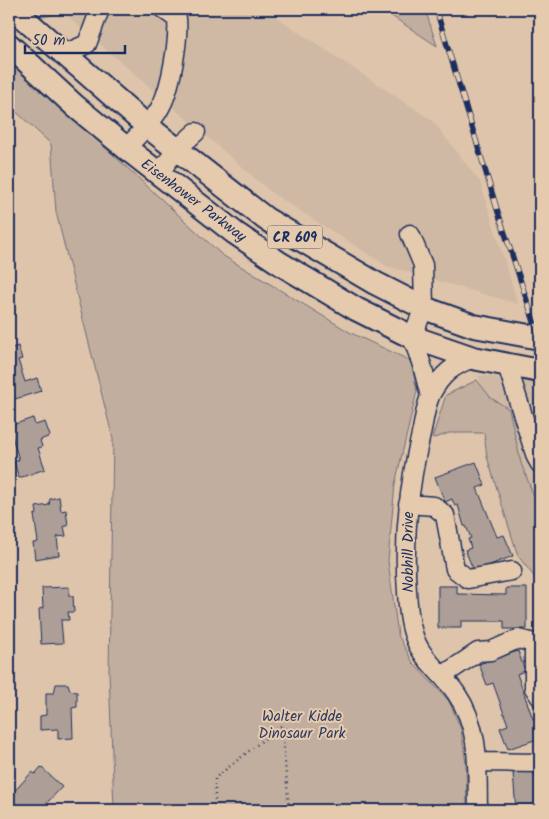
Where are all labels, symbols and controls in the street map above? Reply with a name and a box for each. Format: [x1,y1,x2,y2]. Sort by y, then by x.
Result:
scale bar [25,22,125,54]
text: 50 m [32,29,66,53]
street label: Eisenhower Parkway [135,153,252,249]
road number: CR 609 [268,226,322,248]
street label: Nobhill Drive [397,511,421,593]
park label: Walter Kidde Dinosaur Park [259,705,346,746]

